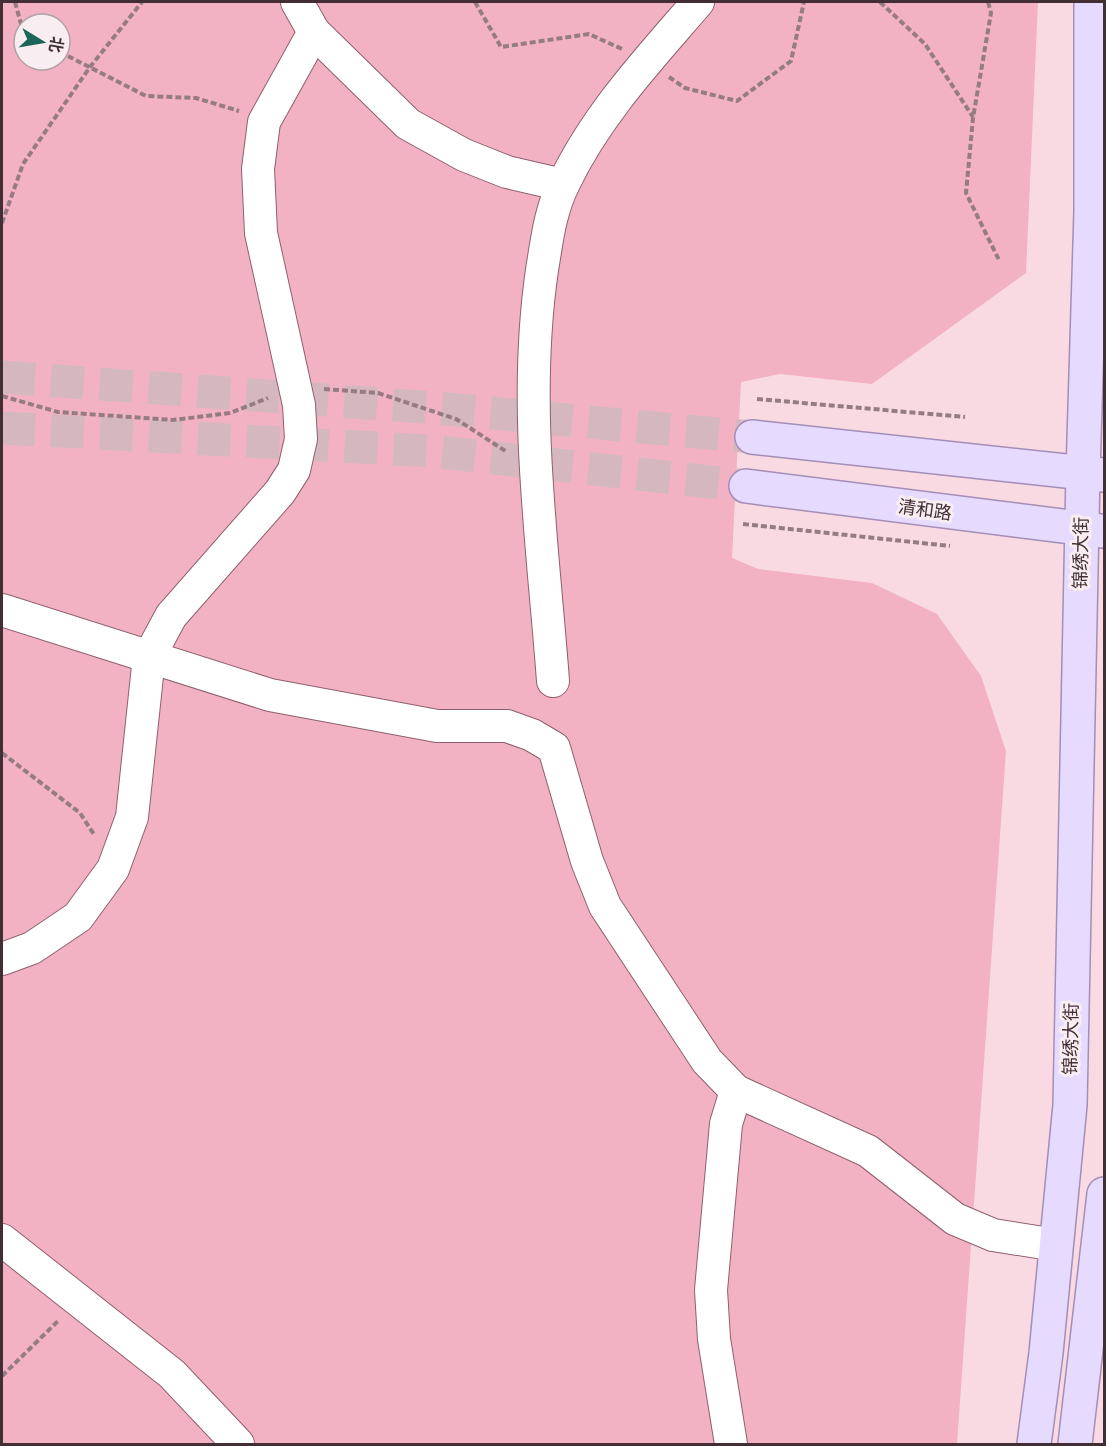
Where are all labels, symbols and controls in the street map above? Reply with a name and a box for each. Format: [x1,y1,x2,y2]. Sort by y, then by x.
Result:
north arrow [12,12,72,72]
text: 北 [46,35,66,54]
street label: 清和路 [897,496,953,524]
street label: 锦绣大街 [1070,517,1092,589]
street label: 锦绣大街 [1060,1003,1082,1075]

